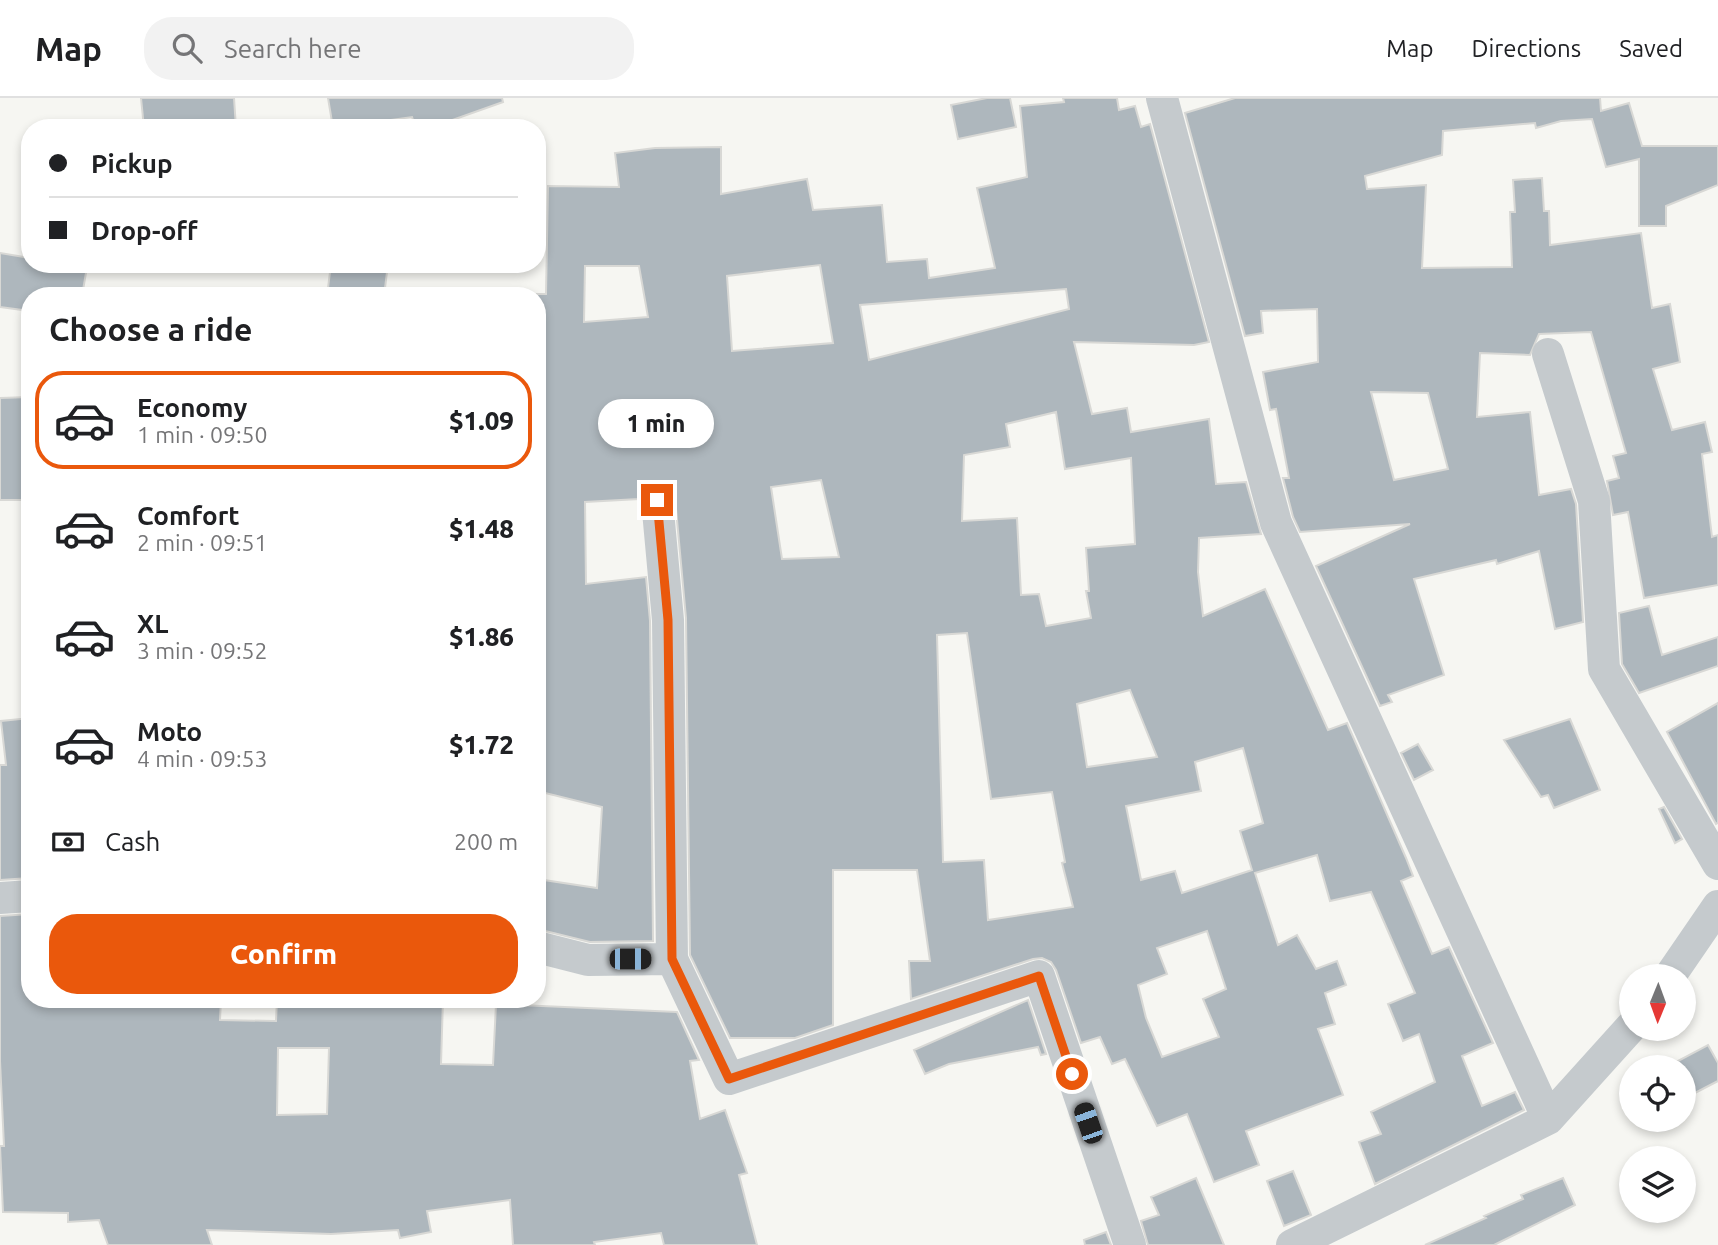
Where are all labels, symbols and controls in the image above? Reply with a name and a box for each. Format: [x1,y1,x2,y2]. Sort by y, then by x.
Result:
search box [144,17,634,80]
icon: search [168,29,206,67]
text: Map [35,30,102,67]
text: Search here [224,34,362,63]
text: Map [1386,35,1433,62]
text: Directions [1471,35,1581,62]
text: Saved [1619,35,1683,62]
text: Pickup [91,149,173,178]
text: Drop-off [91,216,198,245]
text: Choose a ride [49,311,252,347]
icon: car [53,389,116,452]
text: Economy [137,393,247,422]
callout: 1 min [599,398,715,448]
text: $1.09 [449,406,514,435]
text: 1 min [627,411,685,436]
text: 1 min · 09:50 [137,422,268,447]
route end [641,484,673,516]
icon: car [53,497,116,560]
text: Comfort [137,501,240,530]
text: $1.48 [449,514,514,543]
text: 2 min · 09:51 [137,530,268,555]
icon: car [53,605,116,668]
text: XL [137,609,168,638]
text: $1.86 [449,622,514,651]
text: 3 min · 09:52 [137,638,268,663]
icon: car [53,713,116,776]
text: Moto [137,717,202,746]
text: $1.72 [449,730,514,759]
text: 4 min · 09:53 [137,746,268,771]
icon: cash [49,823,87,861]
text: Cash [105,827,160,856]
text: 200 m [454,829,518,854]
button: Confirm [49,914,518,994]
car [610,949,652,970]
north arrow [1619,964,1696,1041]
map controls [1619,964,1696,1223]
button: locate [1619,1055,1696,1132]
route start [1056,1058,1088,1090]
car [1072,1100,1105,1146]
button: layers [1619,1146,1696,1223]

